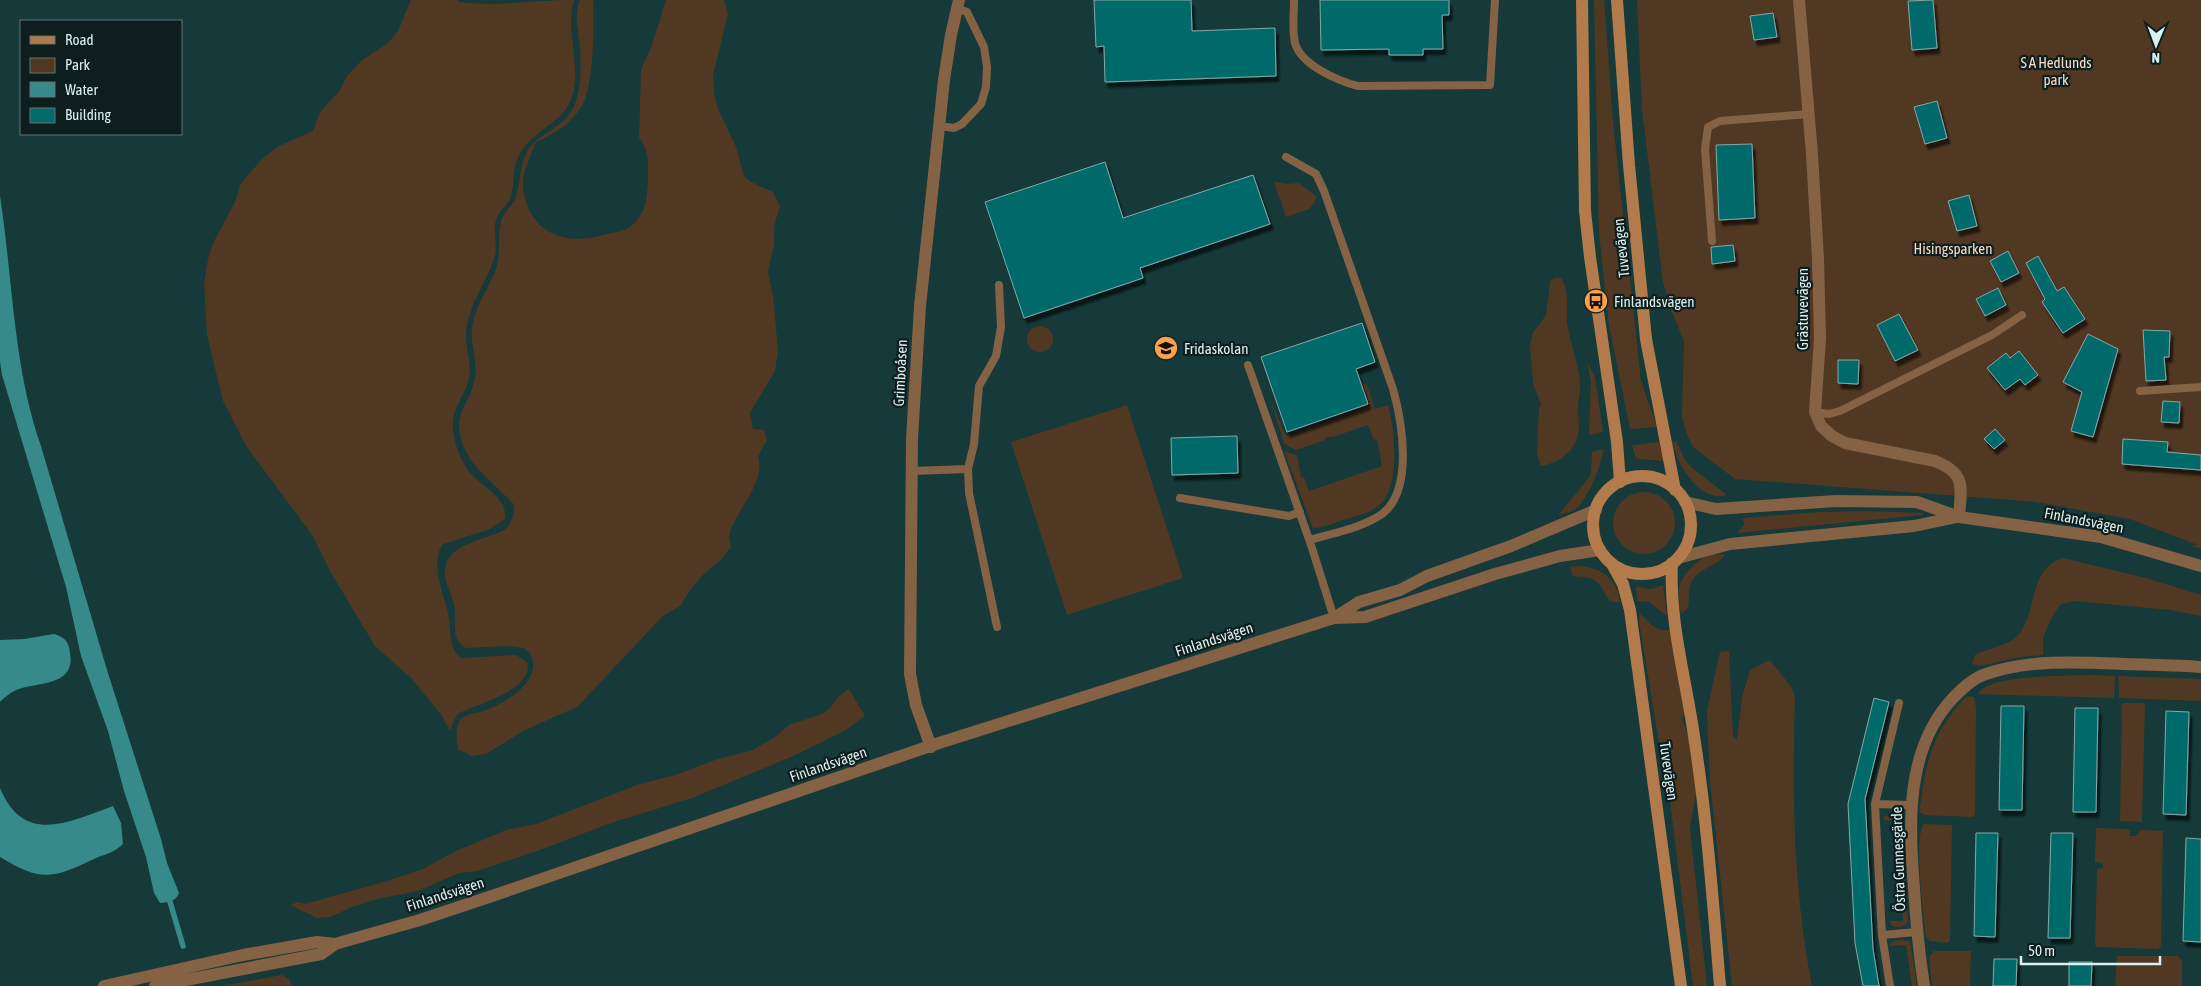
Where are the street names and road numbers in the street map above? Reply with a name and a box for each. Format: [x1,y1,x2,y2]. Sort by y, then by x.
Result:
street label: Tuvevägen [1609,218,1633,278]
street label: Grästuvevägen [1794,268,1811,350]
street label: Grimboåsen [890,339,910,407]
street label: Finlandsvägen [2043,504,2125,536]
street label: Finlandsvägen [1173,618,1255,660]
street label: Tuvevägen [1656,741,1682,801]
street label: Finlandsvägen [787,743,869,785]
street label: Östra Gunnesgärde [1888,806,1908,912]
street label: Finlandsvägen [404,873,486,915]

